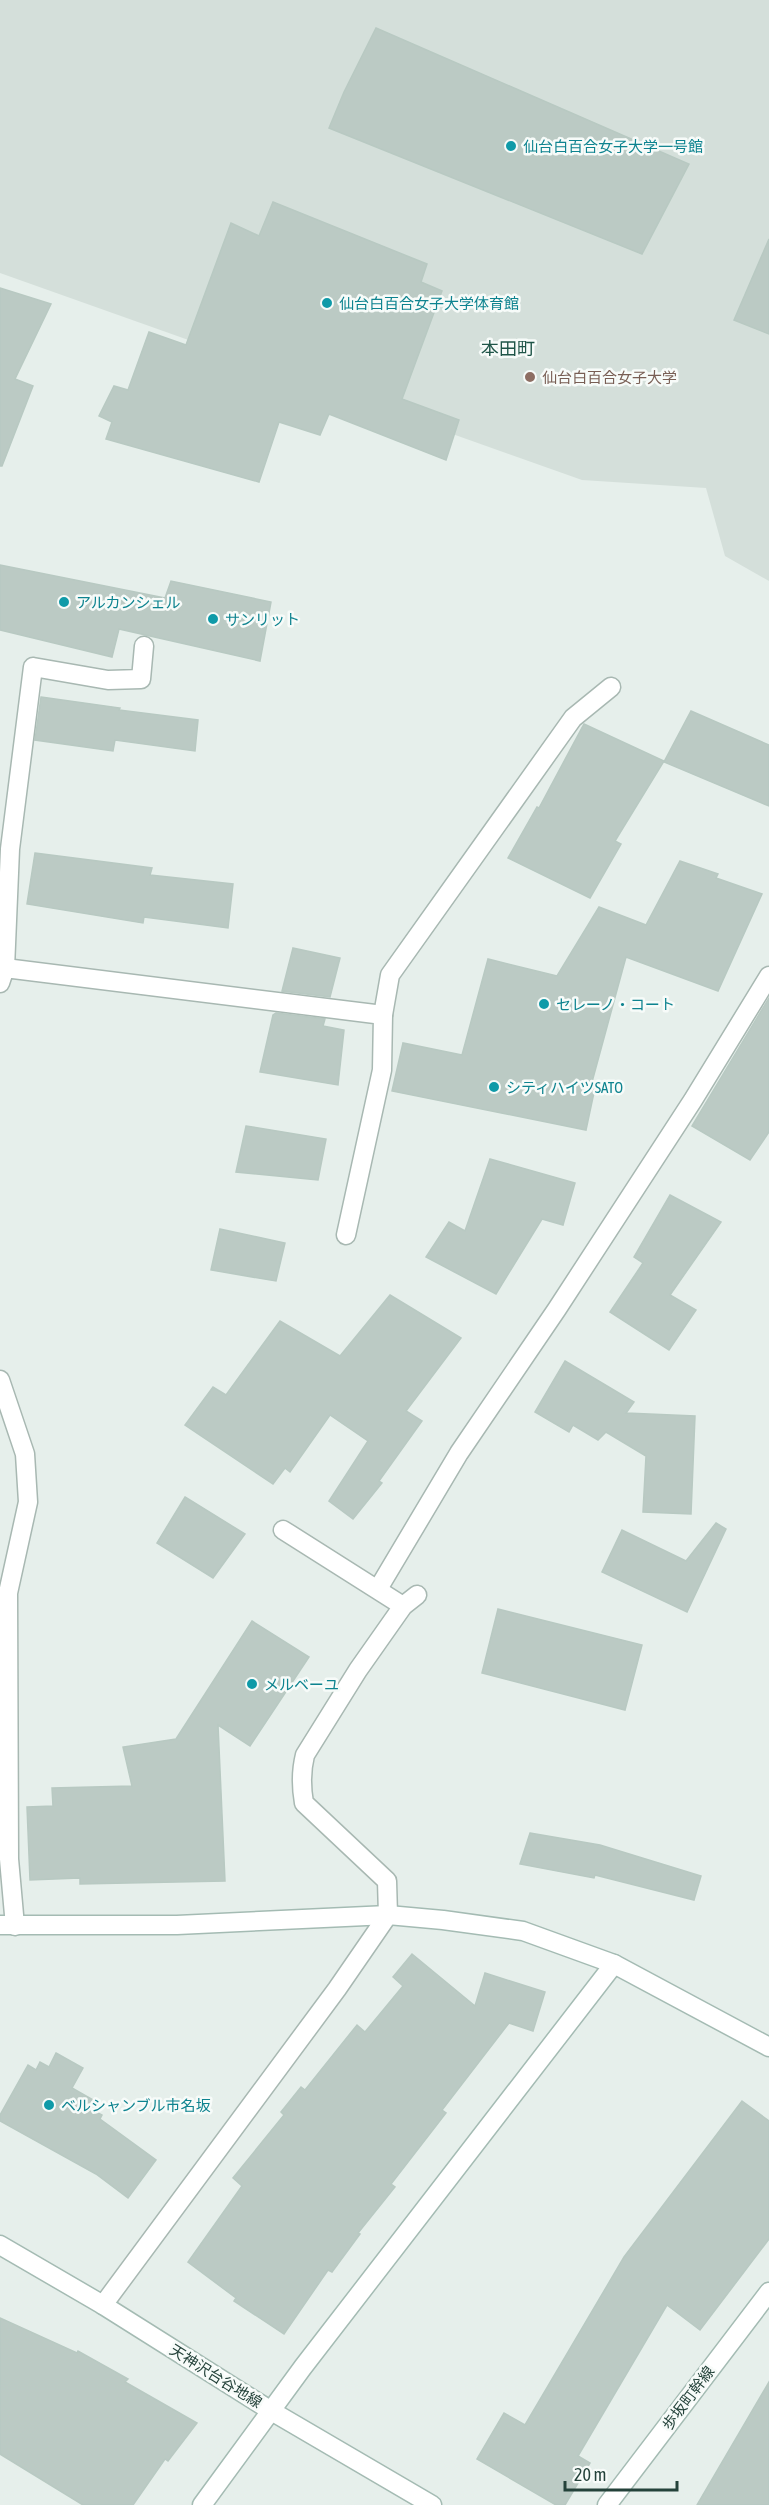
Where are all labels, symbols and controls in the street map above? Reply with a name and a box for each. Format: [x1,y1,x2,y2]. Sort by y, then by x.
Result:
place label: 仙台白百合女子大学一号館 [523,138,703,155]
marker: 仙台白百合女子大学一号館 [504,139,518,153]
place label: 仙台白百合女子大学体育館 [339,295,519,312]
marker: 仙台白百合女子大学体育館 [320,296,334,310]
district label: 本田町 [481,338,535,359]
place label: 仙台白百合女子大学 [542,369,677,386]
marker: 仙台白百合女子大学 [523,370,537,384]
place label: アルカンシェル [76,594,180,611]
marker: アルカンシェル [57,595,71,609]
place label: サンリット [225,611,300,628]
marker: サンリット [206,612,220,626]
place label: セレーノ・コート [556,996,675,1013]
marker: セレーノ・コート [537,997,551,1011]
place label: シティハイツSATO [506,1079,623,1096]
marker: シティハイツSATO [487,1080,501,1094]
place label: メルベーユ [264,1676,339,1693]
marker: メルベーユ [245,1677,259,1691]
place label: ベルシャンブル市名坂 [61,2097,211,2114]
marker: ベルシャンブル市名坂 [42,2098,56,2112]
street label: 天神沢台谷地線 [167,2341,265,2411]
street label: 歩坂町幹線 [659,2363,717,2433]
scale bar [565,2454,678,2492]
text: 20 m [574,2464,606,2485]

